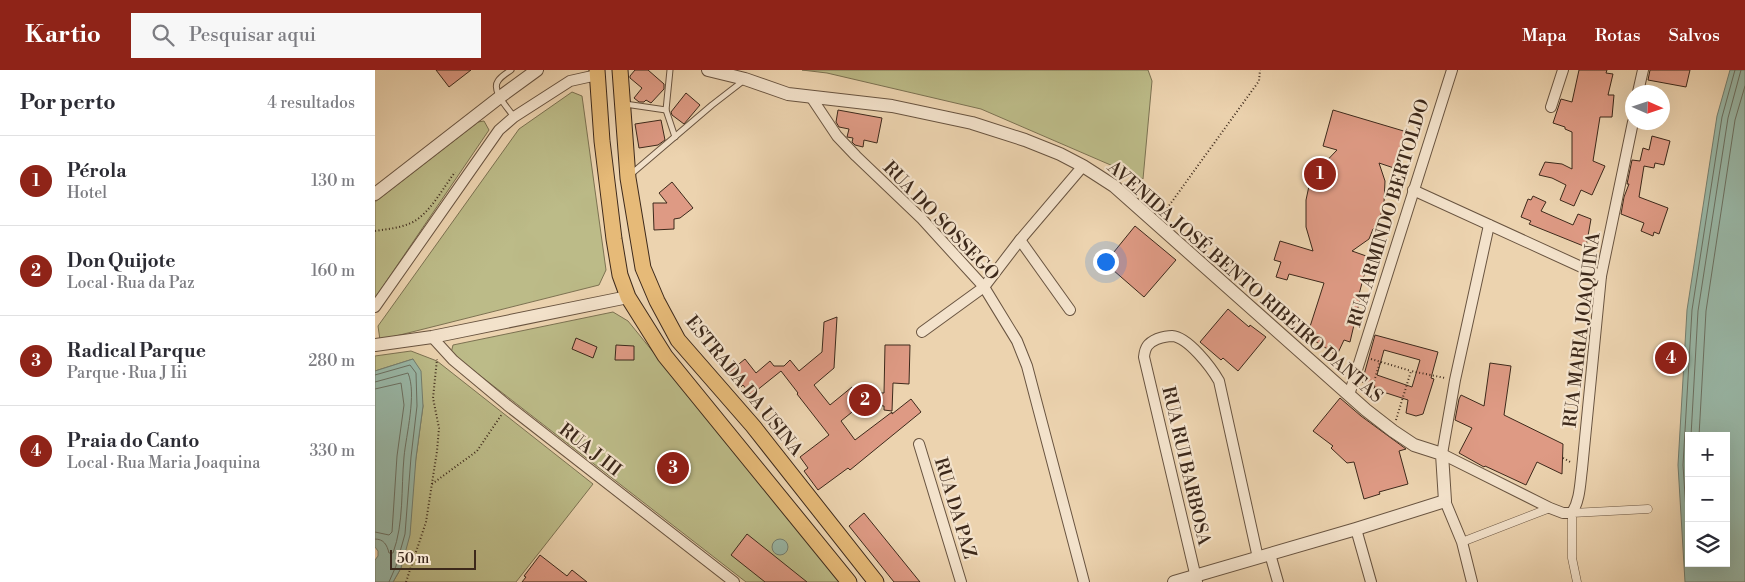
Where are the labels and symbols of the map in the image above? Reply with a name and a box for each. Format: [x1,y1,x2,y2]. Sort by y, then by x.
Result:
north arrow [1625,85,1670,130]
street label: RUA ARMINDO BERTOLDO [1343,96,1435,330]
street label: AVENIDA JOSÉ BENTO RIBEIRO DANTAS [1102,155,1388,408]
pin: 1 [1304,155,1336,193]
street label: RUA DO SOSSEGO [878,156,1004,286]
street label: RUA MARIA JOAQUINA [1559,230,1605,429]
your location [1093,249,1119,275]
street label: ESTRADA DA USINA [680,311,808,461]
pin: 4 [1655,339,1687,377]
pin: 2 [849,381,881,419]
street label: RUA RUI BARBOSA [1157,384,1216,548]
street label: RUA J III [554,418,626,482]
pin: 3 [657,449,689,487]
street label: RUA DA PAZ [929,455,981,561]
scale bar [390,547,476,570]

